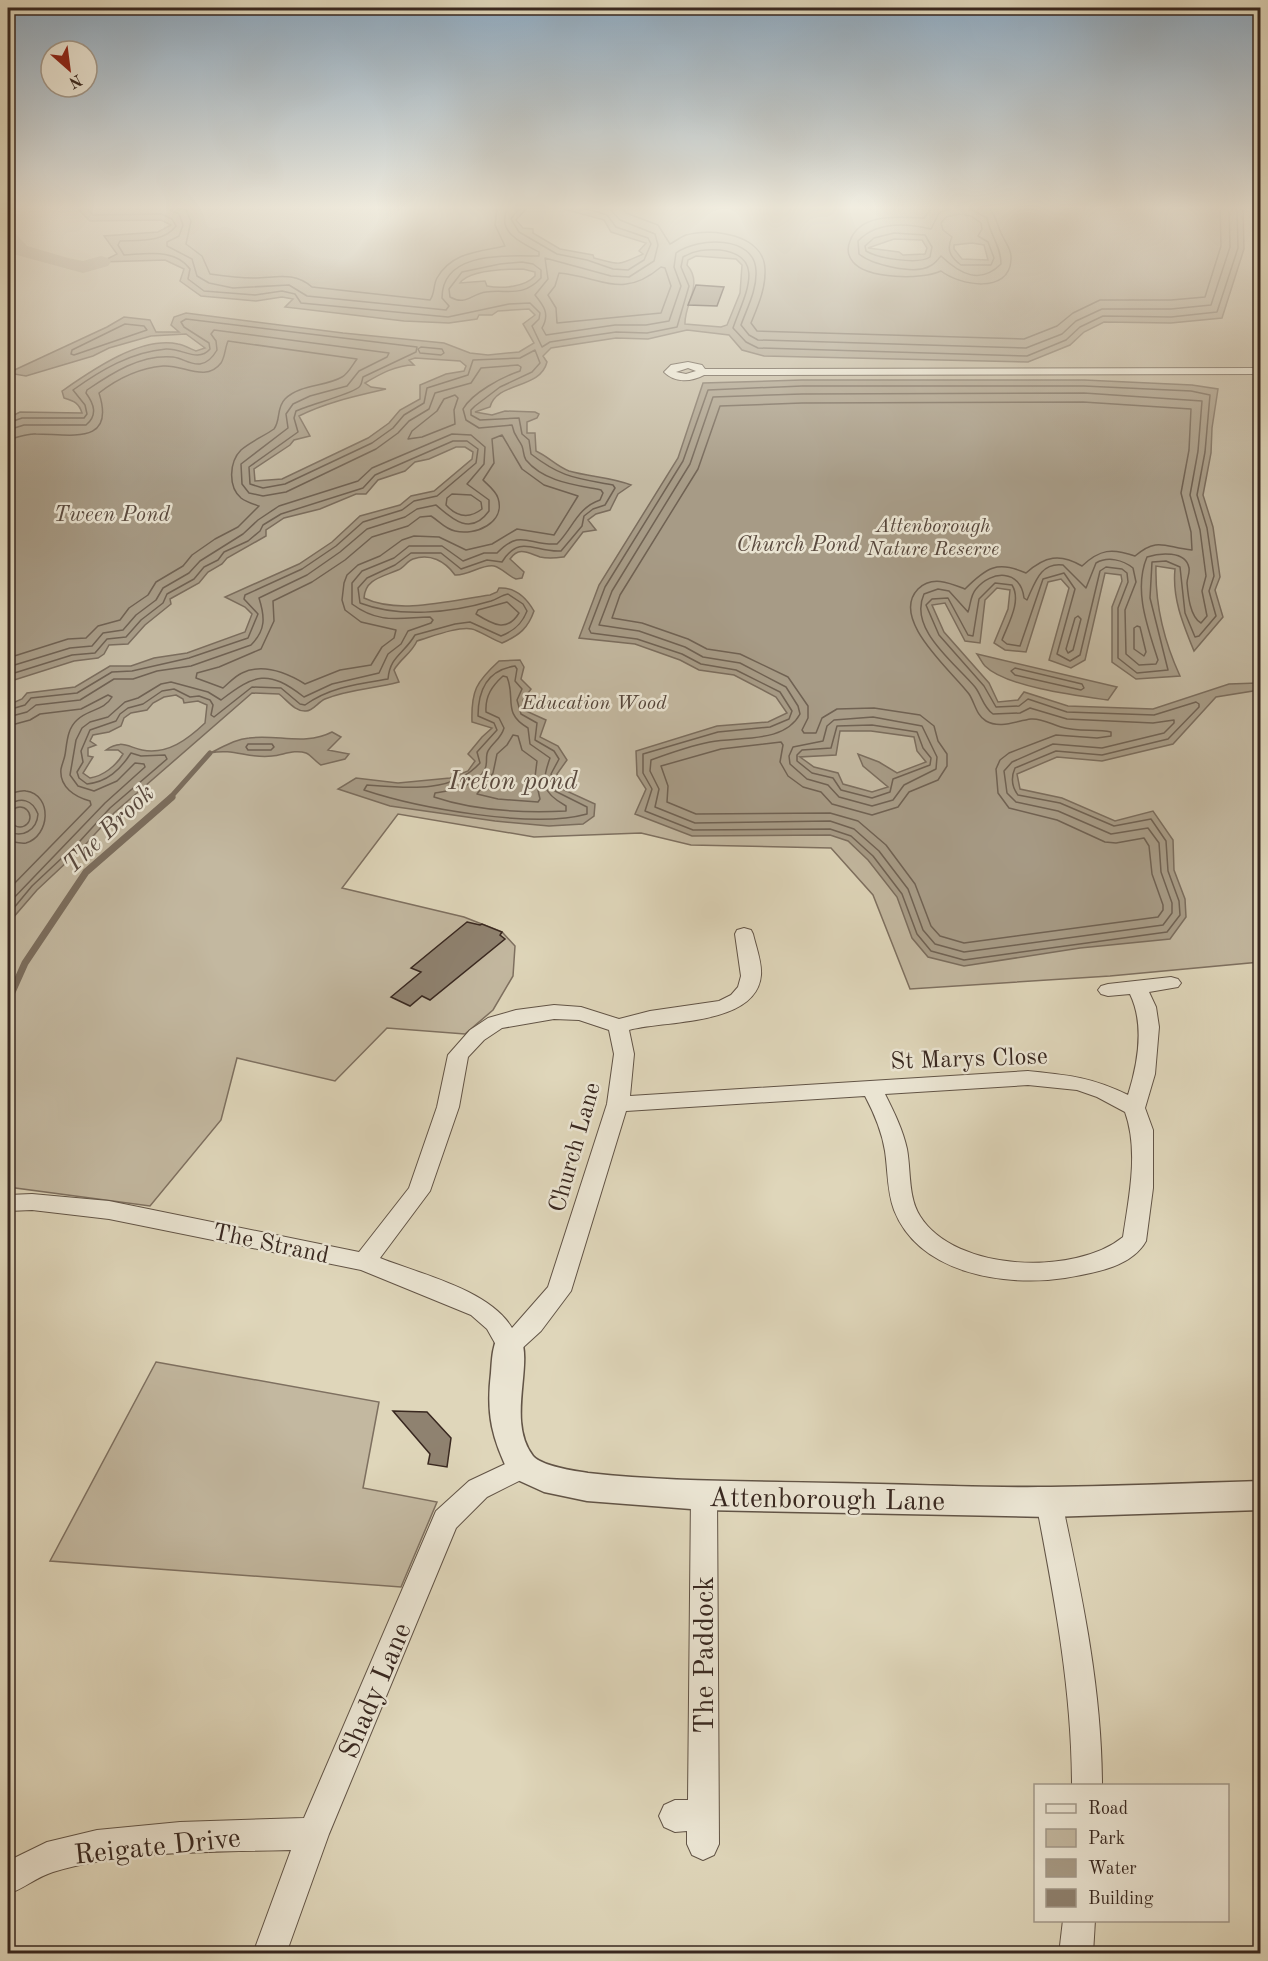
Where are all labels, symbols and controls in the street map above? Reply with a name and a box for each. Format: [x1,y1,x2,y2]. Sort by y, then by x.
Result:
north arrow [39,39,99,99]
text: N [65,71,84,91]
water label: Tween Pond [54,504,171,526]
park label: Attenborough Nature Reserve [866,517,999,560]
water label: Church Pond [736,534,860,556]
park label: Education Wood [520,694,667,714]
water label: Ireton pond [447,769,578,795]
water label: The Brook [59,780,160,879]
street label: St Marys Close [890,1045,1048,1075]
street label: Church Lane [546,1080,606,1215]
street label: The Strand [210,1221,331,1269]
street label: Attenborough Lane [709,1485,945,1517]
street label: The Paddock [692,1576,720,1734]
street label: Shady Lane [336,1619,418,1763]
legend [1034,1784,1229,1922]
text: Road [1088,1800,1128,1818]
street label: Reigate Drive [73,1825,242,1871]
text: Park [1088,1830,1125,1848]
text: Water [1088,1860,1137,1878]
text: Building [1088,1890,1154,1908]

